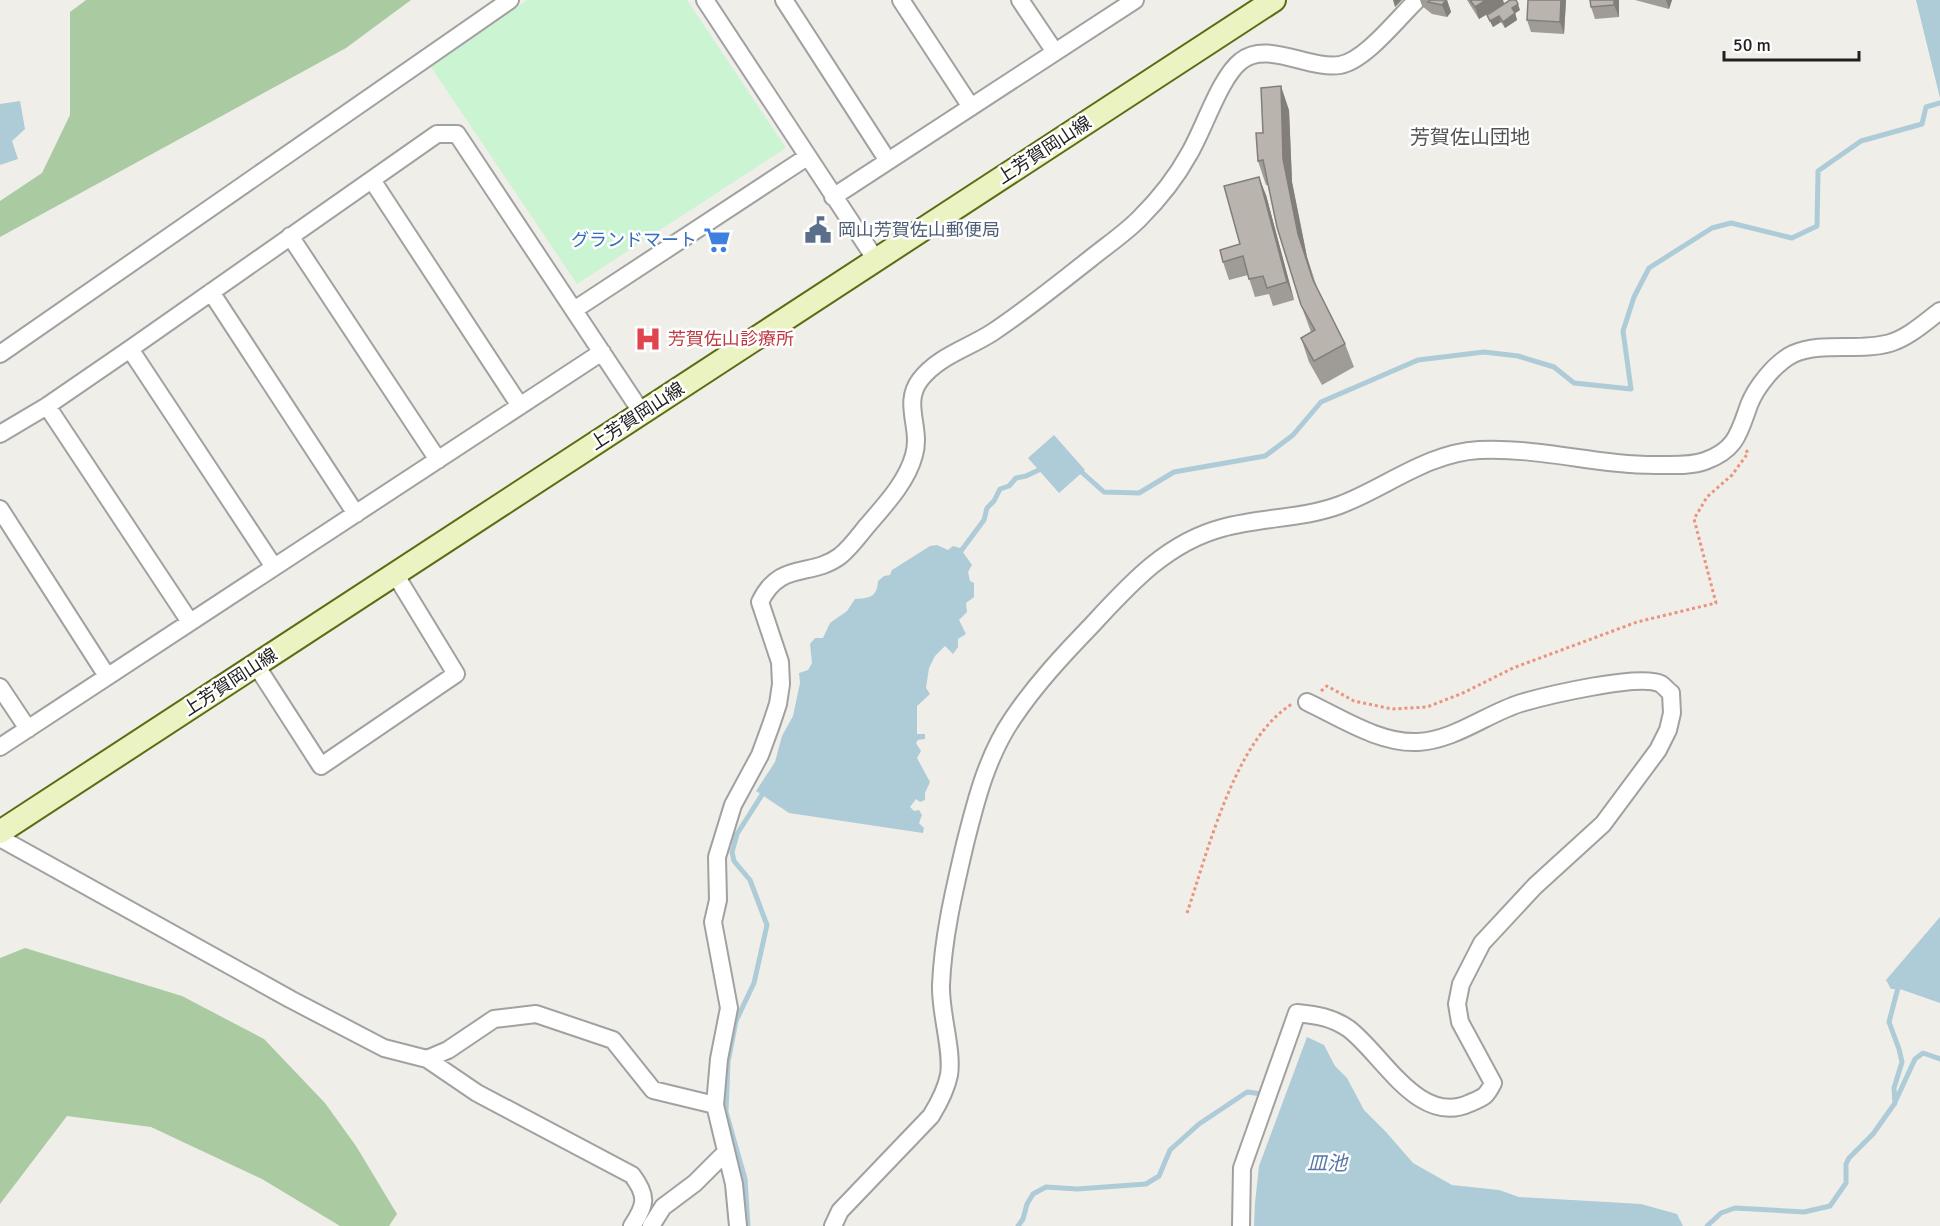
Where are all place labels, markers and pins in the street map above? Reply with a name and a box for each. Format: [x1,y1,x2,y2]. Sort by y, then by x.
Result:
public building icon: 岡山芳賀佐山郵便局 [803,215,833,245]
place label: 岡山芳賀佐山郵便局 [838,219,1000,241]
supermarket icon: グランドマート [702,225,732,255]
place label: グランドマート [571,229,697,251]
hospital icon: 芳賀佐山診療所 [633,324,663,354]
place label: 芳賀佐山診療所 [668,328,794,350]

